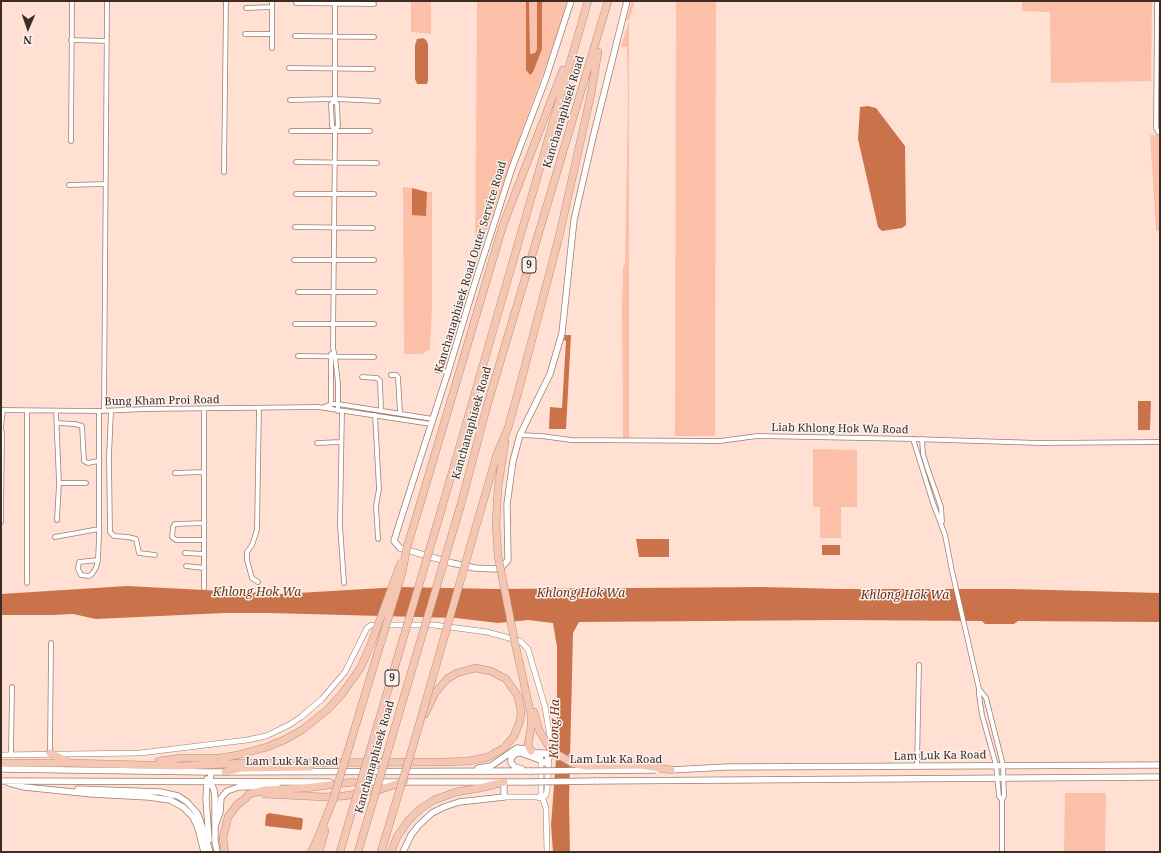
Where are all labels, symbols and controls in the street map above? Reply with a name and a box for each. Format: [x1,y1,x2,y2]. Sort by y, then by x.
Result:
north arrow [8,8,48,48]
text: N [23,33,32,48]
street label: Kanchanaphisek Road [541,54,587,170]
street label: Kanchanaphisek Road Outer Service Road [433,160,509,374]
road number: 9 [522,257,536,273]
street label: Kanchanaphisek Road [450,365,494,481]
street label: Bung Kham Proi Road [104,393,220,409]
street label: Liab Khlong Hok Wa Road [771,421,909,437]
water label: Khlong Hok Wa [213,586,301,600]
water label: Khlong Hok Wa [537,587,625,601]
water label: Khlong Hok Wa [861,589,949,603]
road number: 9 [385,670,399,686]
street label: Kanchanaphisek Road [353,699,397,815]
water label: Khlong Ha [547,699,563,759]
street label: Lam Luk Ka Road [894,749,986,763]
street label: Lam Luk Ka Road [570,753,662,767]
street label: Lam Luk Ka Road [246,755,338,769]

